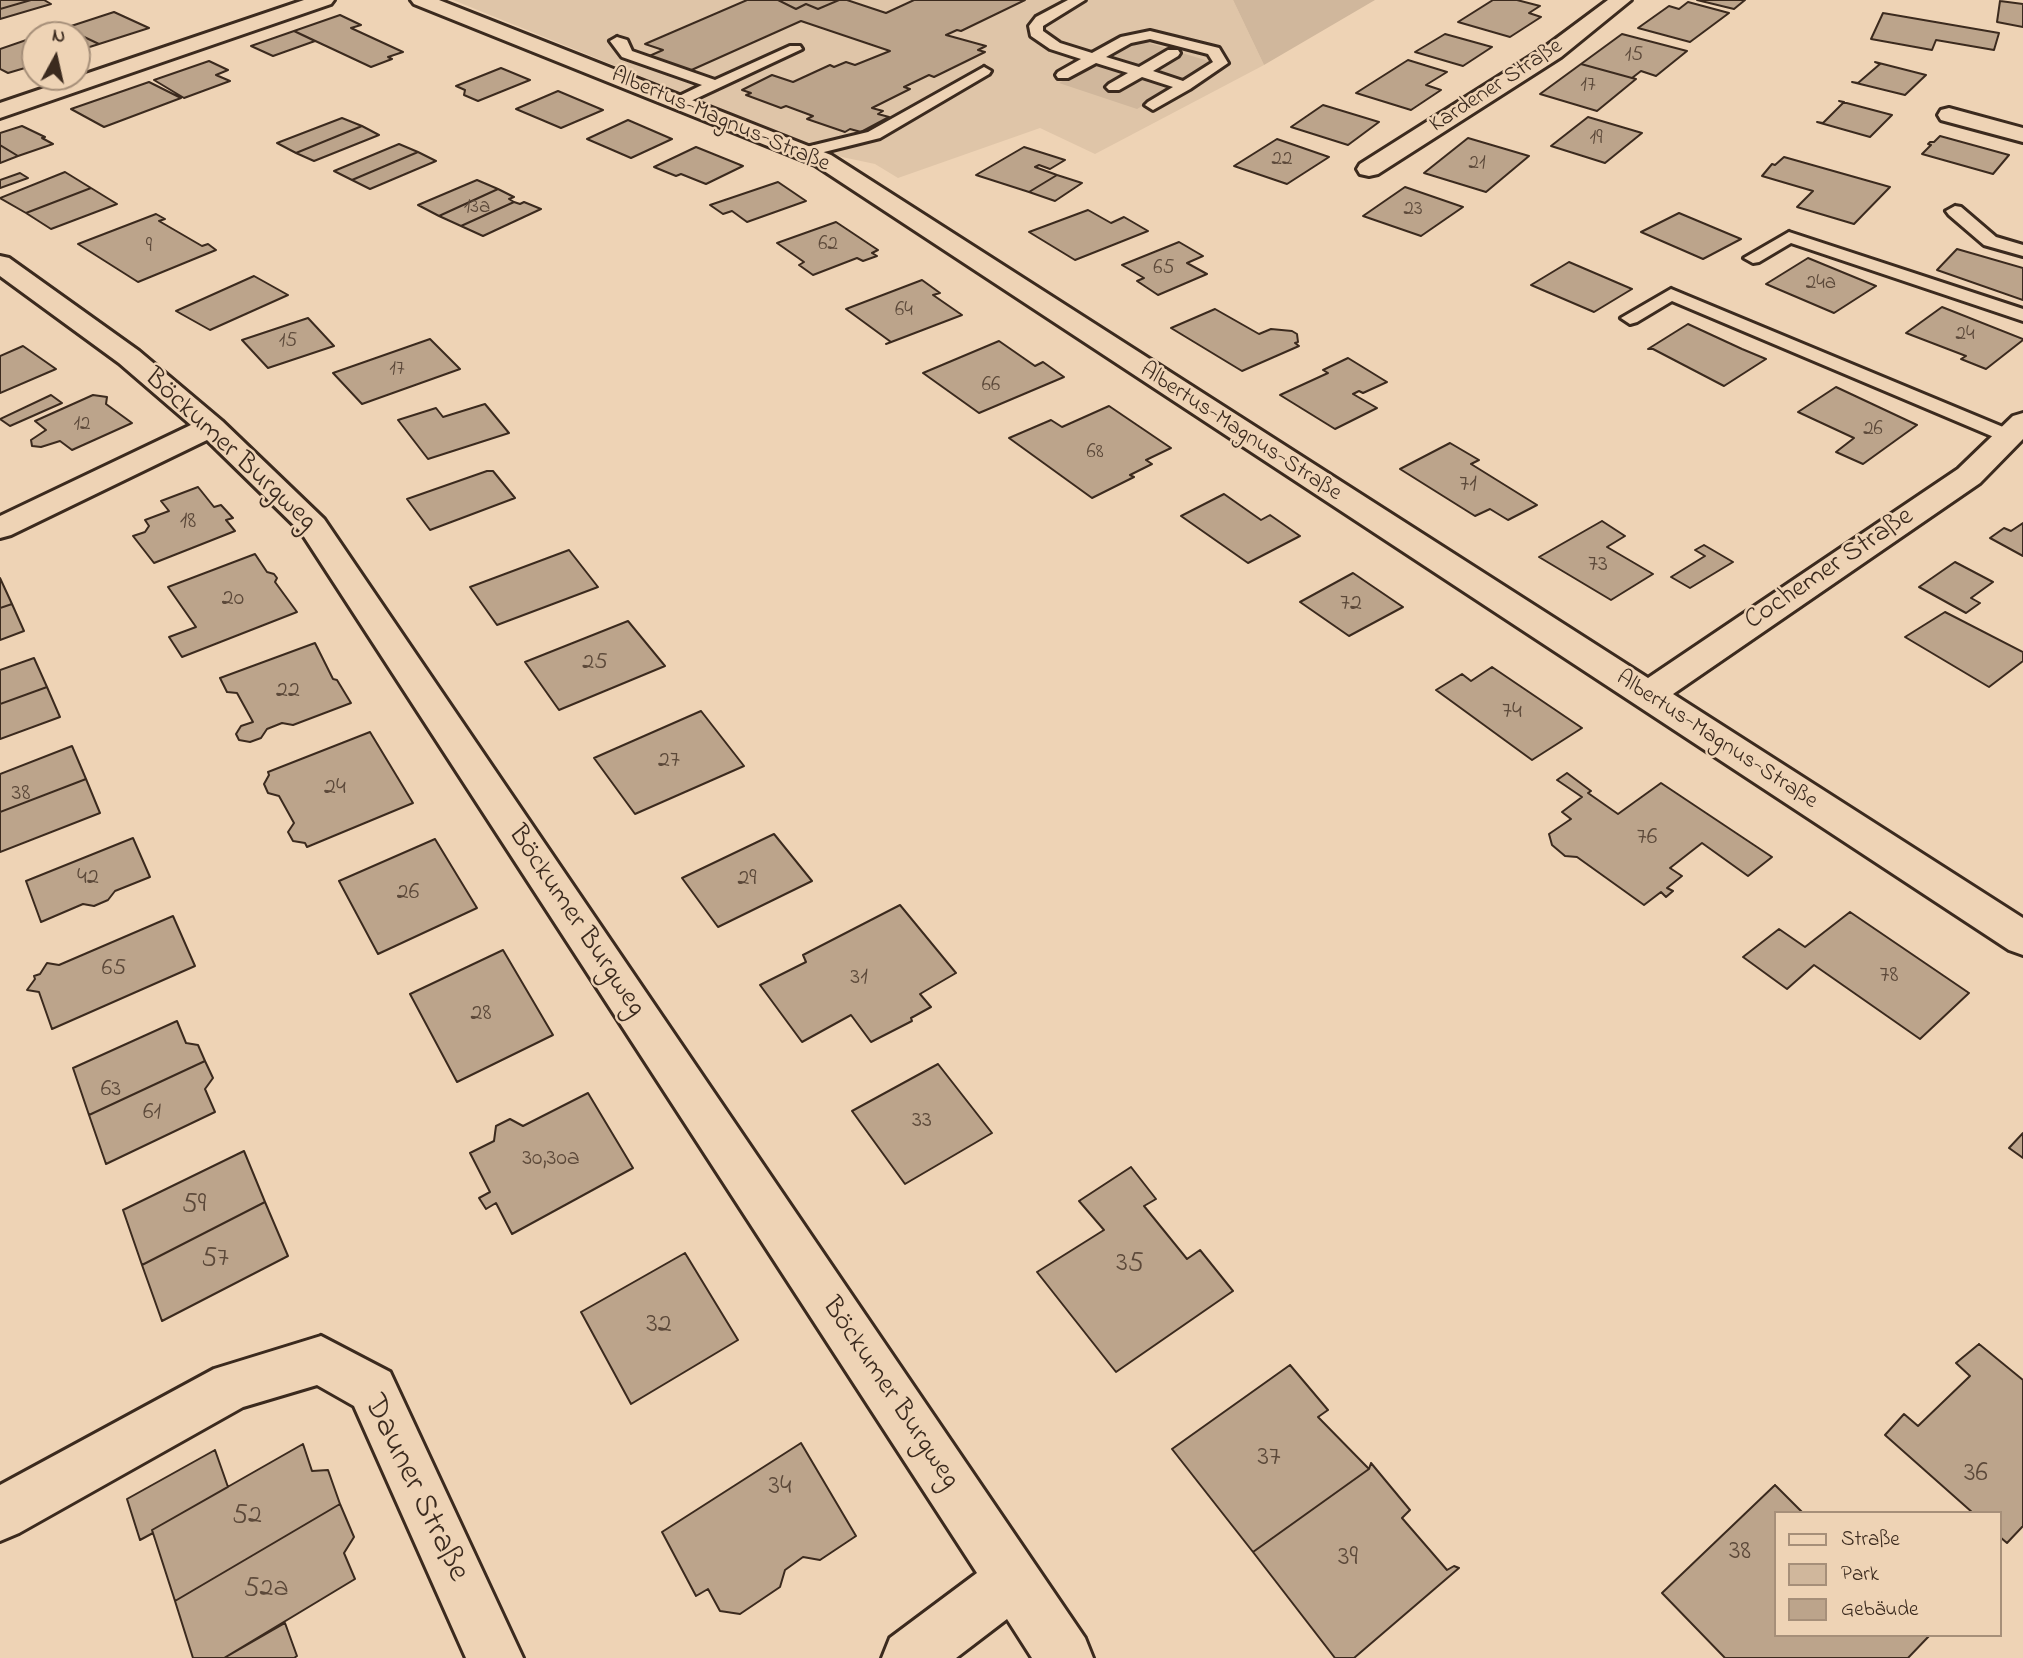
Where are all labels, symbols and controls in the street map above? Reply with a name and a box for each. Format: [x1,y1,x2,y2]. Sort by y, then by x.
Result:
north arrow [21,21,91,91]
text: N [50,22,67,51]
street label: Kardener Straße [1425,34,1569,140]
house number: 15 [1625,44,1643,70]
street label: Albertus-Magnus-Straße [607,62,833,180]
house number: 17 [1580,74,1596,100]
house number: 19 [1590,127,1602,153]
house number: 22 [1272,148,1292,174]
house number: 21 [1468,152,1486,178]
house number: 13a [464,196,490,222]
house number: 23 [1403,198,1423,224]
house number: 62 [818,233,838,259]
house number: 9 [146,235,152,261]
house number: 65 [1153,257,1175,283]
house number: 24a [1806,272,1836,298]
house number: 64 [895,299,913,325]
house number: 24 [1955,323,1975,349]
house number: 15 [279,330,297,356]
house number: 17 [389,358,405,384]
street label: Albertus-Magnus-Straße [1134,358,1346,508]
street label: Böckumer Burgweg [136,362,322,540]
house number: 66 [982,374,1000,400]
house number: 12 [73,413,91,439]
house number: 26 [1863,418,1883,444]
house number: 68 [1086,441,1104,467]
house number: 71 [1459,472,1477,500]
street label: Cochemer Straße [1739,501,1921,639]
house number: 18 [180,509,196,537]
house number: 73 [1588,552,1608,580]
house number: 20 [222,586,244,614]
house number: 72 [1340,591,1362,619]
house number: 25 [582,650,608,678]
street label: Albertus-Magnus-Straße [1610,666,1822,816]
house number: 22 [276,678,300,706]
house number: 74 [1502,699,1522,727]
house number: 27 [658,748,680,776]
house number: 24 [324,775,346,803]
house number: 38 [12,781,30,809]
street label: Böckumer Burgweg [499,820,651,1024]
house number: 76 [1637,825,1657,853]
house number: 42 [77,865,99,893]
house number: 29 [737,866,757,894]
house number: 26 [397,880,419,908]
house number: 65 [102,956,126,984]
house number: 78 [1880,963,1898,991]
house number: 31 [850,965,868,993]
house number: 28 [471,1001,491,1029]
house number: 63 [101,1077,121,1105]
house number: 61 [143,1100,161,1128]
house number: 33 [912,1108,932,1136]
house number: 30,30a [522,1146,580,1174]
house number: 59 [182,1189,206,1223]
house number: 57 [201,1243,229,1277]
house number: 35 [1116,1248,1144,1282]
street label: Böckumer Burgweg [813,1292,965,1496]
house number: 32 [646,1309,672,1343]
street label: Dauner Straße [352,1389,476,1589]
house number: 37 [1257,1442,1281,1476]
house number: 36 [1964,1458,1988,1492]
house number: 34 [768,1471,792,1505]
house number: 52 [232,1500,262,1534]
legend [1774,1511,2002,1637]
text: Straße [1841,1525,1900,1555]
house number: 38 [1729,1536,1751,1570]
house number: 39 [1338,1542,1358,1576]
text: Park [1841,1560,1879,1590]
house number: 52a [243,1573,289,1607]
text: Gebäude [1841,1595,1918,1625]

